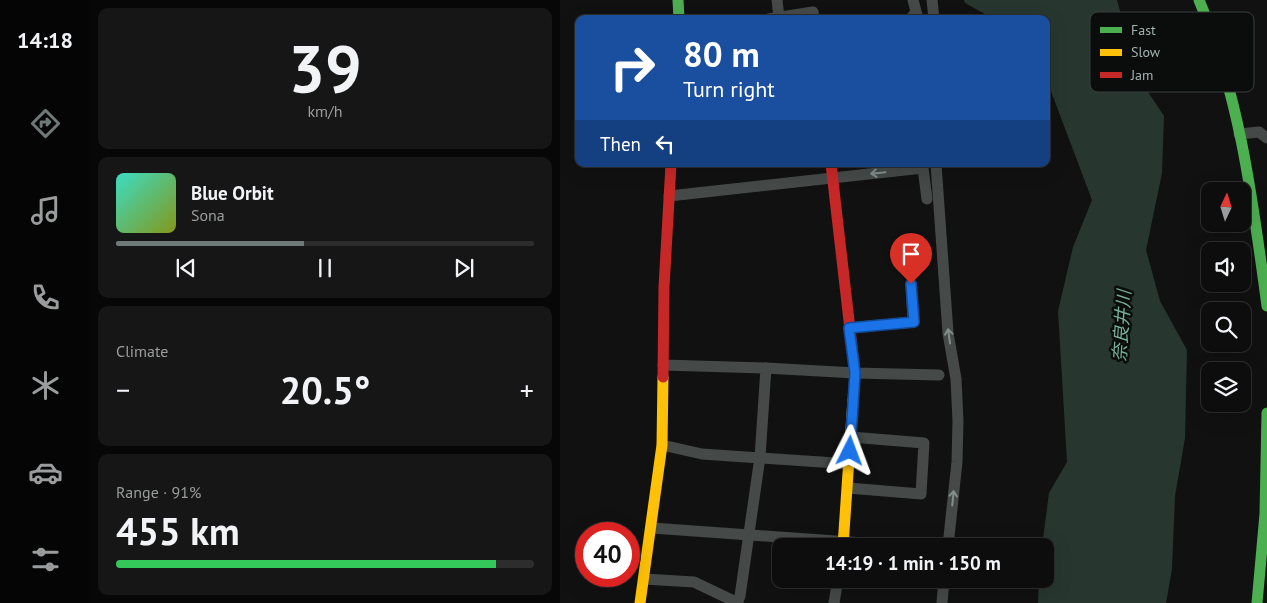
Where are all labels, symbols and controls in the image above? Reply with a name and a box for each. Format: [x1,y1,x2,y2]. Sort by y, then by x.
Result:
legend [1090,12,1254,92]
text: Fast [1131,21,1156,39]
text: 14:18 [17,26,73,54]
text: 39 [288,26,362,110]
text: 80 m [683,31,760,77]
icon: right [600,35,665,100]
text: Slow [1131,43,1161,61]
text: Jam [1130,66,1153,84]
text: Turn right [683,75,775,103]
text: km/h [307,101,343,121]
icon: directions [28,106,63,141]
icon: left [651,130,679,158]
text: Then [600,132,641,156]
one-way arrow [870,169,886,178]
text: Blue Orbit [191,181,274,205]
north arrow [1201,182,1251,232]
map controls [1201,182,1251,412]
icon: music [28,193,63,228]
text: Sona [191,205,225,225]
pin [890,233,932,284]
icon: arrive [897,240,925,268]
button: sound [1201,242,1251,292]
icon: previous [172,254,200,282]
icon: pause [311,254,339,282]
icon: next [450,254,478,282]
icon: phone [28,280,63,315]
water label: 奈良井川 [1108,287,1136,363]
button: search [1201,302,1251,352]
one-way arrow [944,329,954,345]
text: Climate [116,341,168,361]
button: layers [1201,362,1251,412]
text: 20.5° [280,365,370,414]
icon: climate [28,368,63,403]
text: − [116,371,130,408]
text: + [520,371,534,408]
position arrow [823,424,875,476]
icon: car [28,455,63,490]
text: Range · 91% [116,482,201,502]
one-way arrow [948,490,958,506]
text: 455 km [116,506,240,555]
speed limit sign: 40 [575,522,640,587]
icon: filters [28,542,63,577]
text: 14:19 · 1 min · 150 m [825,551,1001,575]

